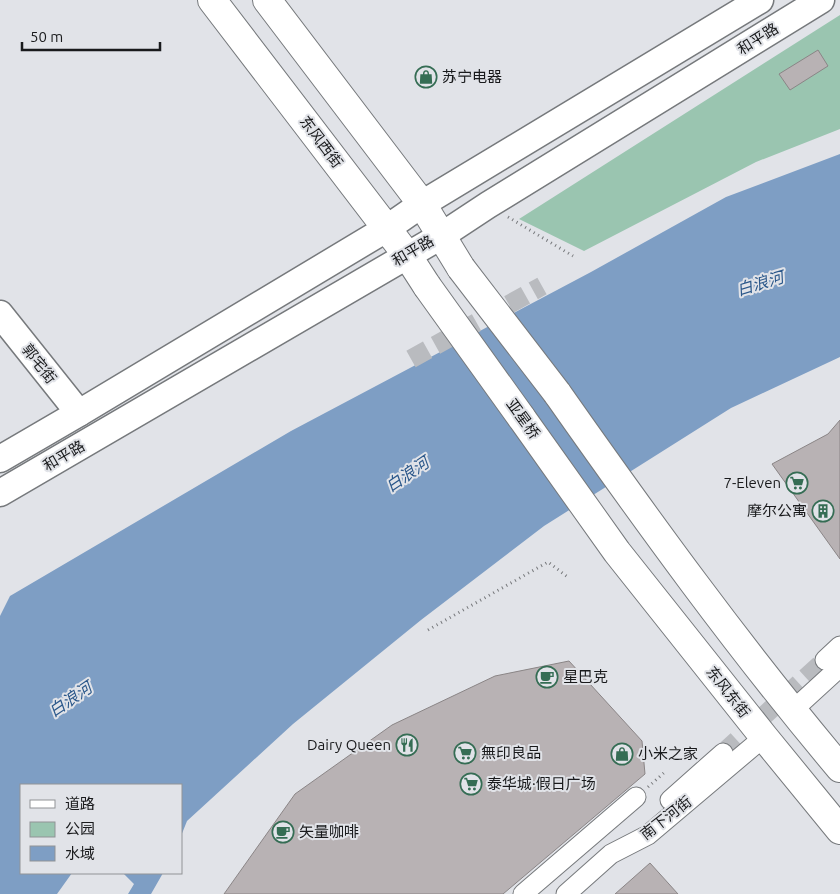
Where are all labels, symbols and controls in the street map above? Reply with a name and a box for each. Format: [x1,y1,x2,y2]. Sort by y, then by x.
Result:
street label: 和平路 [734,19,781,58]
scale bar [22,20,160,52]
text: 50 m [30,28,63,45]
shop icon: 苏宁电器 [414,65,438,89]
place label: 苏宁电器 [442,68,502,85]
street label: 东风西街 [297,113,346,171]
street label: 和平路 [389,232,436,269]
water label: 白浪河 [734,267,788,299]
street label: 郭宅街 [19,341,60,387]
street label: 亚星桥 [503,396,544,442]
street label: 和平路 [40,437,87,474]
water label: 白浪河 [382,451,434,495]
supermarket icon: 7-Eleven [785,471,809,495]
place label: 7-Eleven [723,474,781,491]
building icon: 摩尔公寓 [811,499,835,523]
place label: 摩尔公寓 [747,502,807,519]
street label: 东风东街 [703,663,754,721]
cafe icon: 星巴克 [535,665,559,689]
place label: 星巴克 [563,668,608,685]
water label: 白浪河 [45,676,97,720]
restaurant icon: Dairy Queen [395,733,419,757]
place label: Dairy Queen [307,736,391,753]
supermarket icon: 無印良品 [453,741,477,765]
shop icon: 小米之家 [610,742,634,766]
place label: 無印良品 [481,744,541,761]
place label: 小米之家 [638,745,698,762]
supermarket icon: 泰华城·假日广场 [459,772,483,796]
place label: 泰华城·假日广场 [487,775,596,792]
legend [20,784,182,874]
street label: 南下河街 [637,792,695,843]
text: 道路 [65,795,95,812]
text: 公园 [65,820,95,837]
cafe icon: 矢量咖啡 [271,820,295,844]
place label: 矢量咖啡 [299,823,359,840]
text: 水域 [65,845,95,862]

